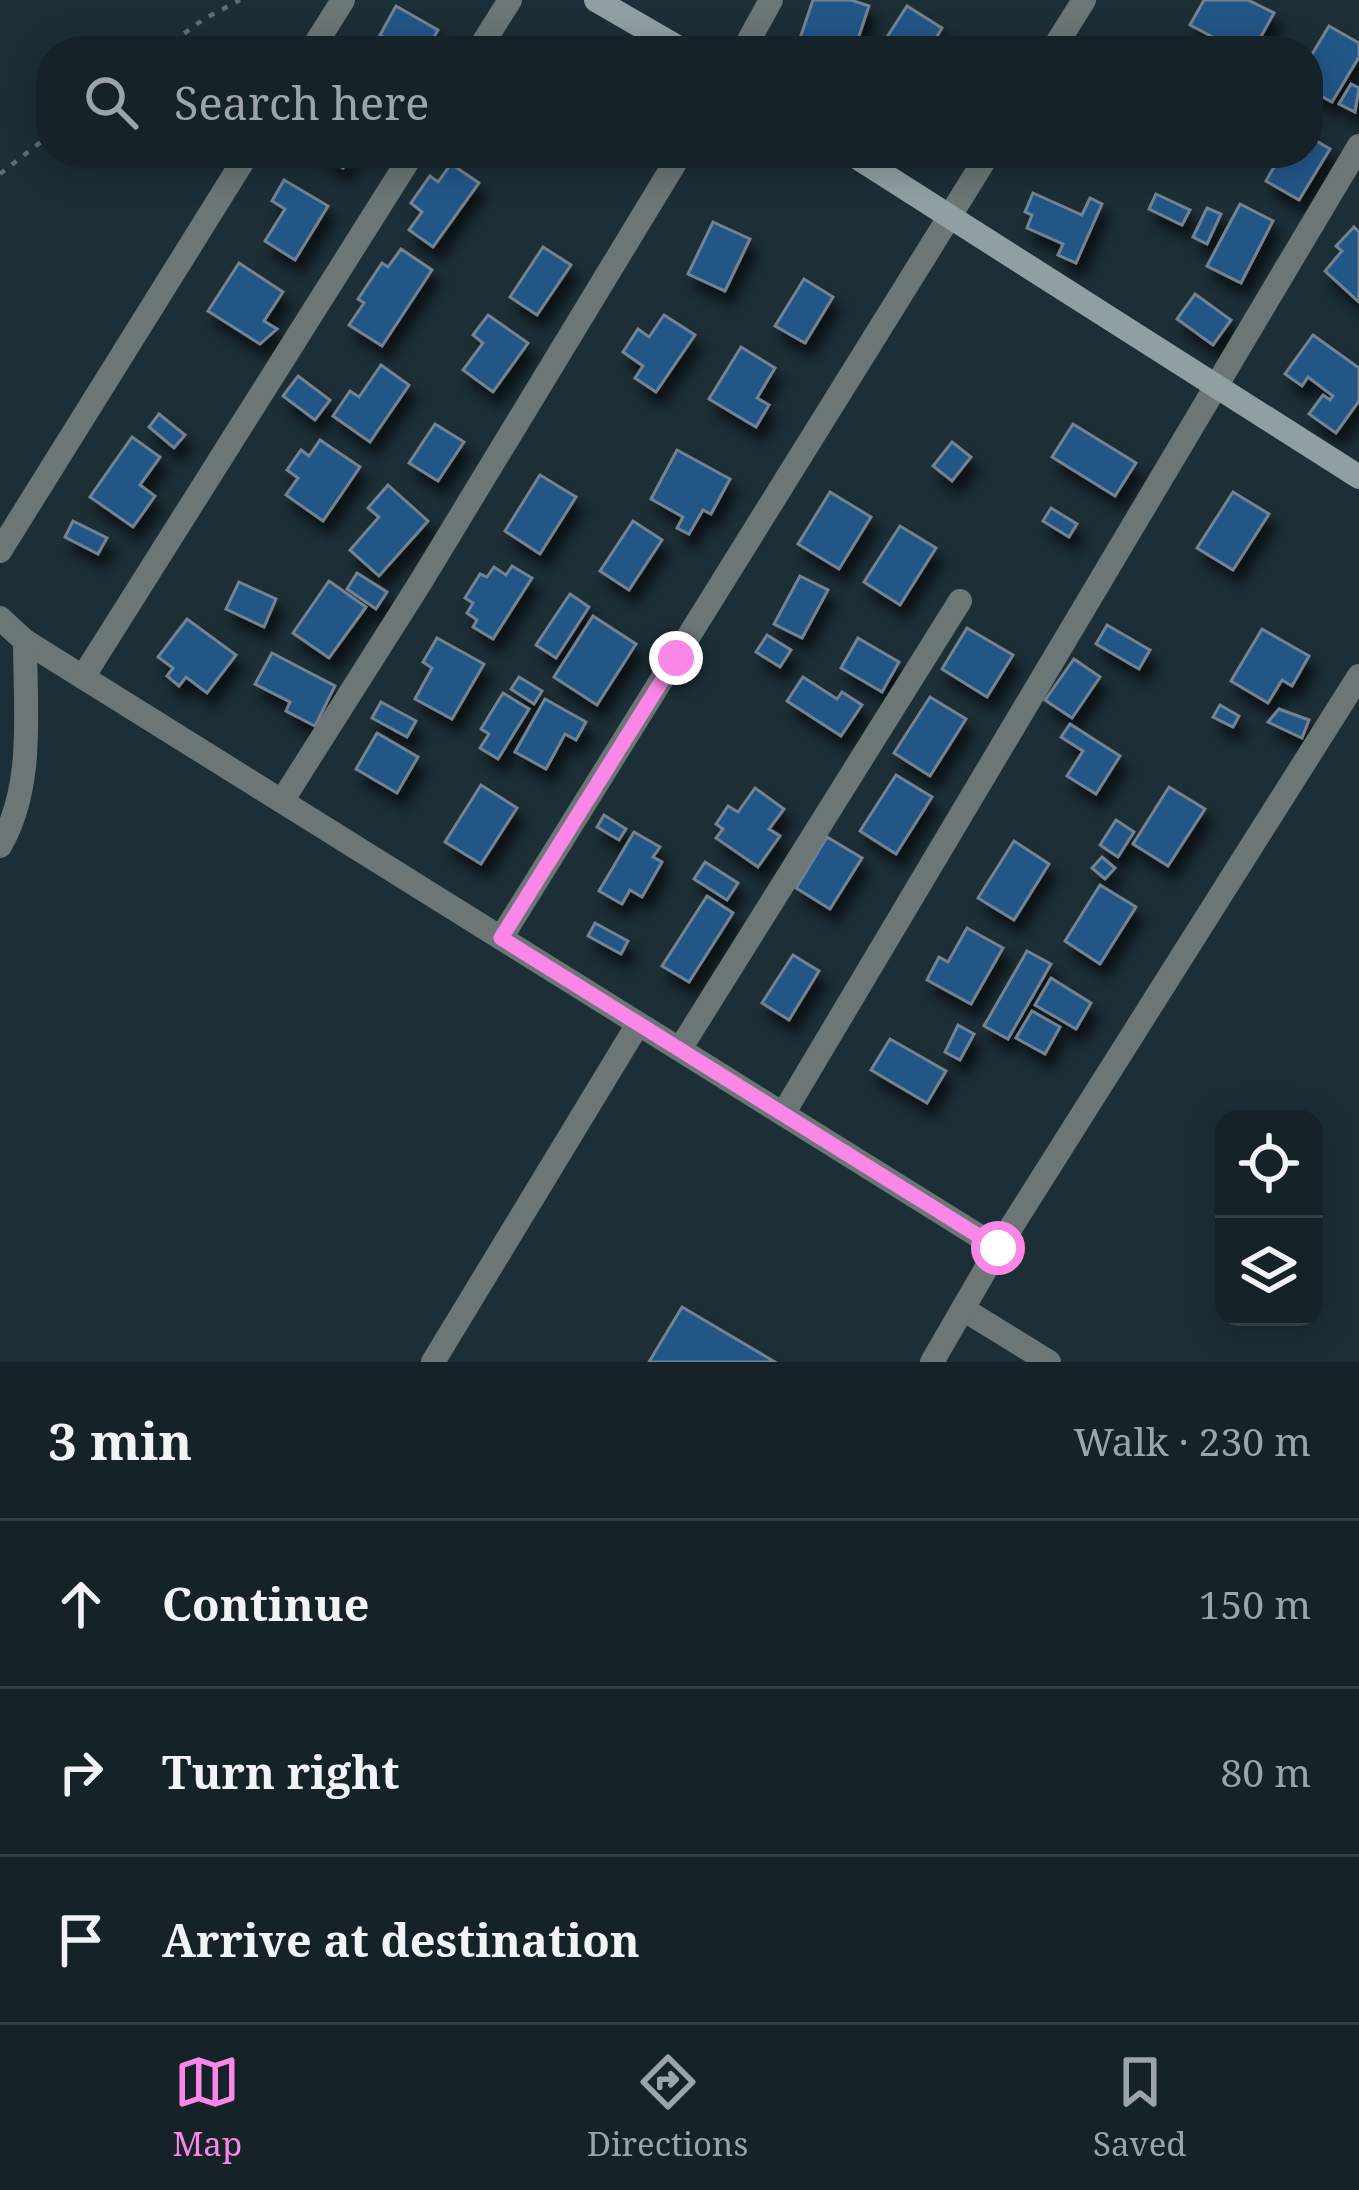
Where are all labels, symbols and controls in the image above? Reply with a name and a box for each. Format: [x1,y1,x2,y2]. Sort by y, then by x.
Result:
search box [36,36,1323,168]
icon: search [78,69,144,135]
text: Search here [174,72,429,133]
route end [649,631,703,685]
map controls [1215,1110,1323,1326]
button: locate [1215,1110,1323,1218]
button: layers [1215,1218,1323,1326]
route start [971,1221,1025,1275]
text: 3 min [48,1405,192,1475]
text: Walk · 230 m [1074,1414,1311,1467]
icon: ahead [48,1571,114,1637]
text: Continue [162,1573,370,1634]
text: 150 m [1199,1577,1311,1630]
icon: right [48,1739,114,1805]
text: Turn right [162,1741,399,1802]
text: 80 m [1220,1745,1311,1798]
icon: arrive [48,1907,114,1973]
text: Arrive at destination [162,1909,640,1970]
tab: Map [172,2049,242,2166]
tab: Directions [587,2049,748,2166]
tab: Saved [1093,2049,1187,2166]

